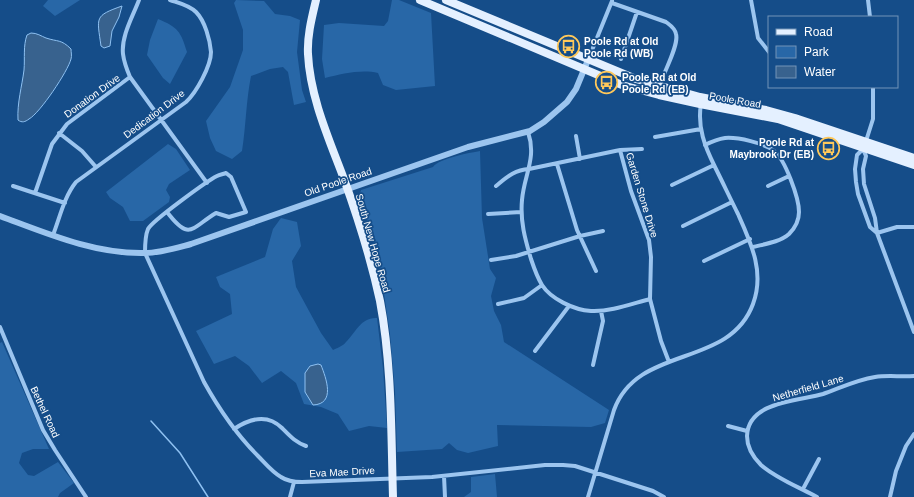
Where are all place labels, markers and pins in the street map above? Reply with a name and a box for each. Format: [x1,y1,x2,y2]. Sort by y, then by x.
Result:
bus stop icon: Poole Rd at Old Poole Rd (WB) [555,34,581,60]
place label: Poole Rd at Old Poole Rd (WB) [584,36,658,59]
bus stop icon: Poole Rd at Old Poole Rd (EB) [593,70,619,96]
place label: Poole Rd at Old Poole Rd (EB) [622,72,696,95]
bus stop icon: Poole Rd at Maybrook Dr (EB) [816,135,842,161]
place label: Poole Rd at Maybrook Dr (EB) [730,137,815,160]

